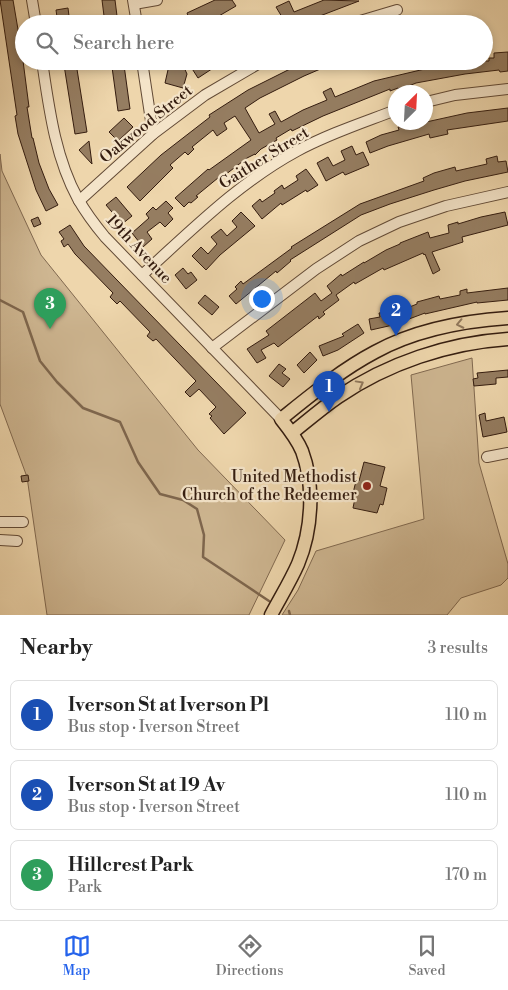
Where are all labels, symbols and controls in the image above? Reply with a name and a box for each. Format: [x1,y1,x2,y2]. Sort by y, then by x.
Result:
search box [15,15,493,70]
icon: search [33,29,61,57]
text: Search here [73,31,174,55]
street label: Oakwood Street [96,80,197,168]
north arrow [388,85,433,130]
street label: Gaither Street [215,122,313,194]
street label: 19th Avenue [102,210,176,288]
your location [249,286,275,312]
pin: 3 [34,288,66,329]
pin: 2 [380,295,412,336]
one-way arrow [455,318,464,329]
pin: 1 [313,371,345,412]
one-way arrow [355,380,364,390]
place label: United Methodist Church of the Redeemer [182,467,357,505]
marker: United Methodist Church of the Redeemer [361,480,373,492]
text: Nearby [20,635,93,661]
text: 3 results [427,638,488,658]
text: Iverson St at Iverson Pl [68,693,269,717]
text: 1 [33,705,41,725]
text: 110 m [445,705,487,725]
text: Bus stop · Iverson Street [68,717,240,737]
text: Iverson St at 19 Av [68,773,225,797]
text: 2 [32,785,42,805]
text: 110 m [445,785,487,805]
text: Bus stop · Iverson Street [68,797,240,817]
text: Hillcrest Park [68,853,194,877]
text: 3 [32,865,42,885]
text: 170 m [445,865,487,885]
text: Park [68,877,101,897]
tab: Map [63,932,91,980]
tab: Directions [216,932,283,980]
tab: Saved [409,932,445,980]

